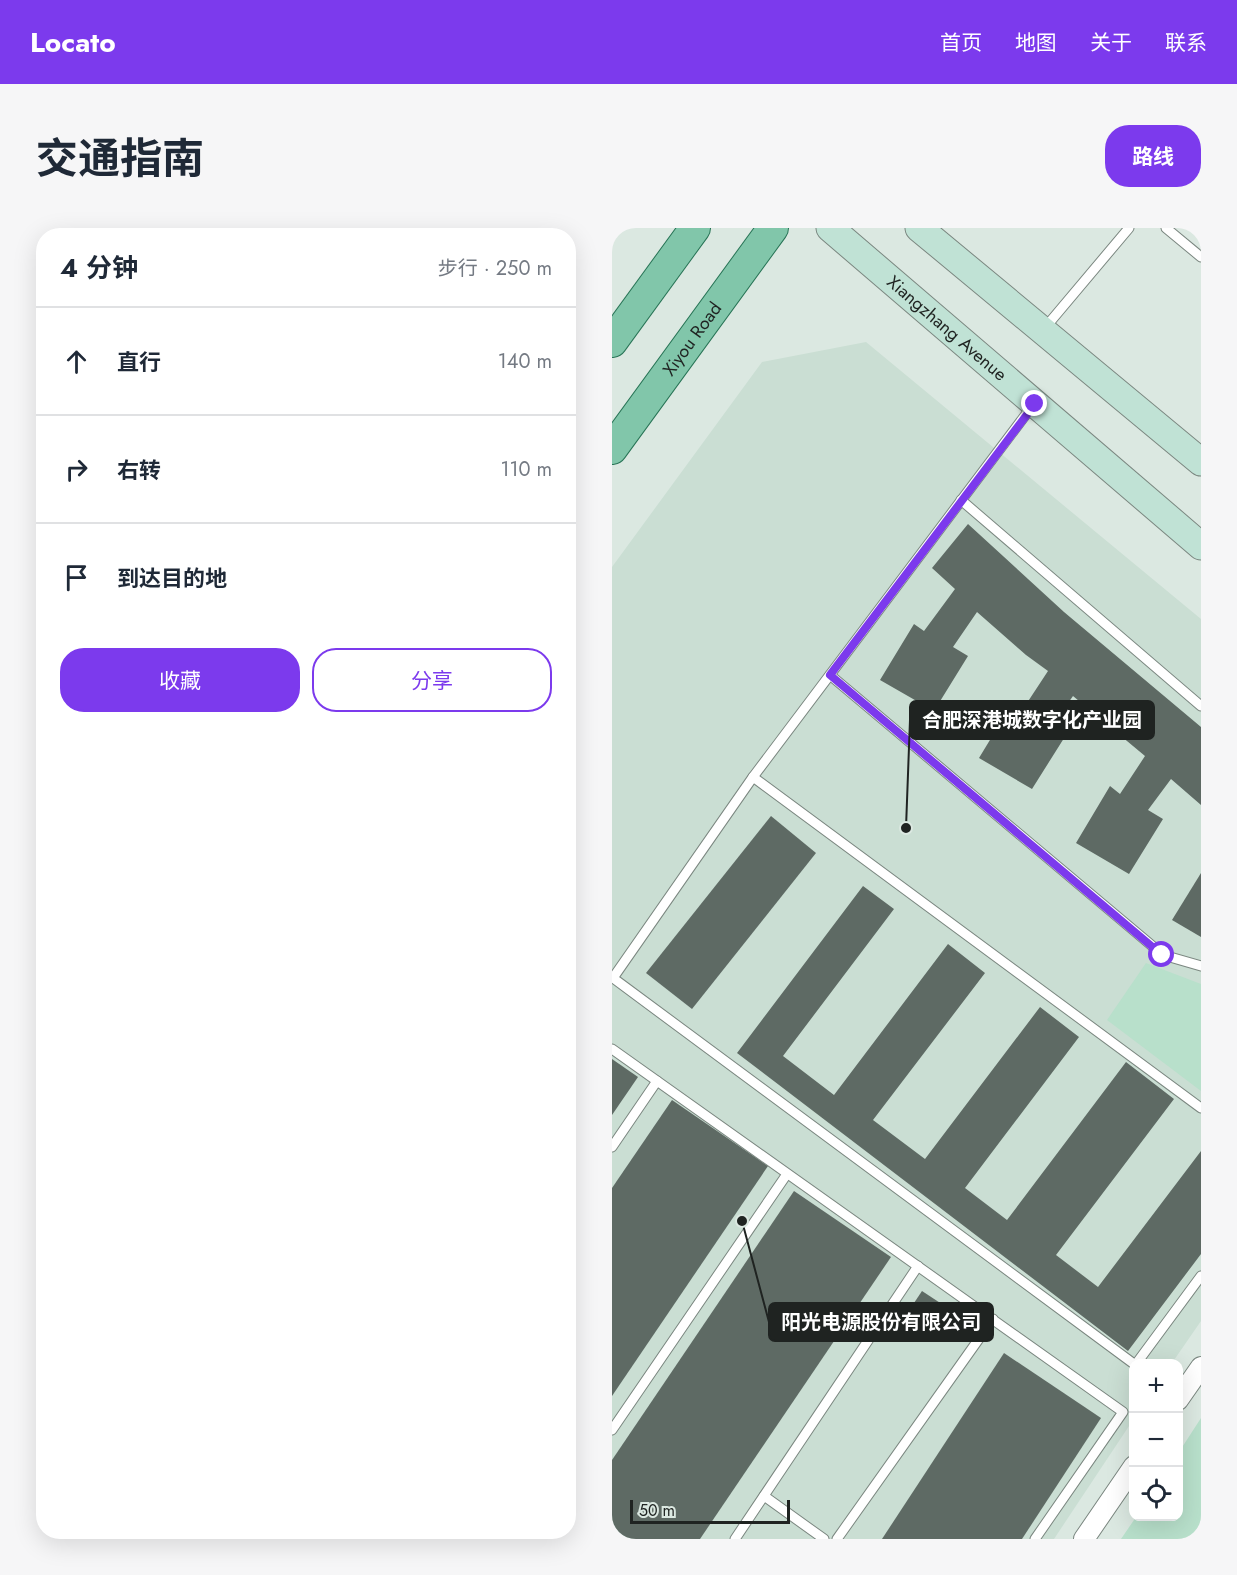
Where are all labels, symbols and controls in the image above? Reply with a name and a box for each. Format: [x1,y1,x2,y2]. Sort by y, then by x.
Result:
text: Locato [30,22,116,63]
text: 首页 [940,28,982,58]
text: 地图 [1015,28,1057,58]
text: 关于 [1090,28,1132,58]
text: 联系 [1165,28,1207,58]
button: 路线 [1105,125,1201,187]
text: 交通指南 [36,128,204,189]
text: 4 分钟 [60,249,138,287]
text: 步行 · 250 m [438,254,552,283]
street label: Xiangzhang Avenue [881,269,1013,387]
street label: Xiyou Road [656,297,728,381]
icon: ahead [60,345,93,378]
text: 直行 [117,346,161,378]
text: 140 m [498,347,552,376]
route end [1021,390,1047,416]
icon: right [60,453,93,486]
text: 右转 [117,454,161,486]
text: 110 m [500,455,552,484]
icon: arrive [60,561,93,594]
text: 到达目的地 [117,562,227,594]
button: 收藏 [60,648,300,712]
button: 分享 [312,648,552,712]
callout: 合肥深港城数字化产业园 [910,701,1154,739]
text: 合肥深港城数字化产业园 [922,706,1142,735]
route start [1148,941,1174,967]
callout: 阳光电源股份有限公司 [769,1303,993,1341]
text: 阳光电源股份有限公司 [781,1308,981,1337]
map controls [1129,1359,1183,1521]
button: + [1129,1359,1183,1413]
button: − [1129,1413,1183,1467]
button: locate [1129,1467,1183,1521]
scale bar [630,1497,790,1524]
text: 50 m [639,1499,675,1522]

